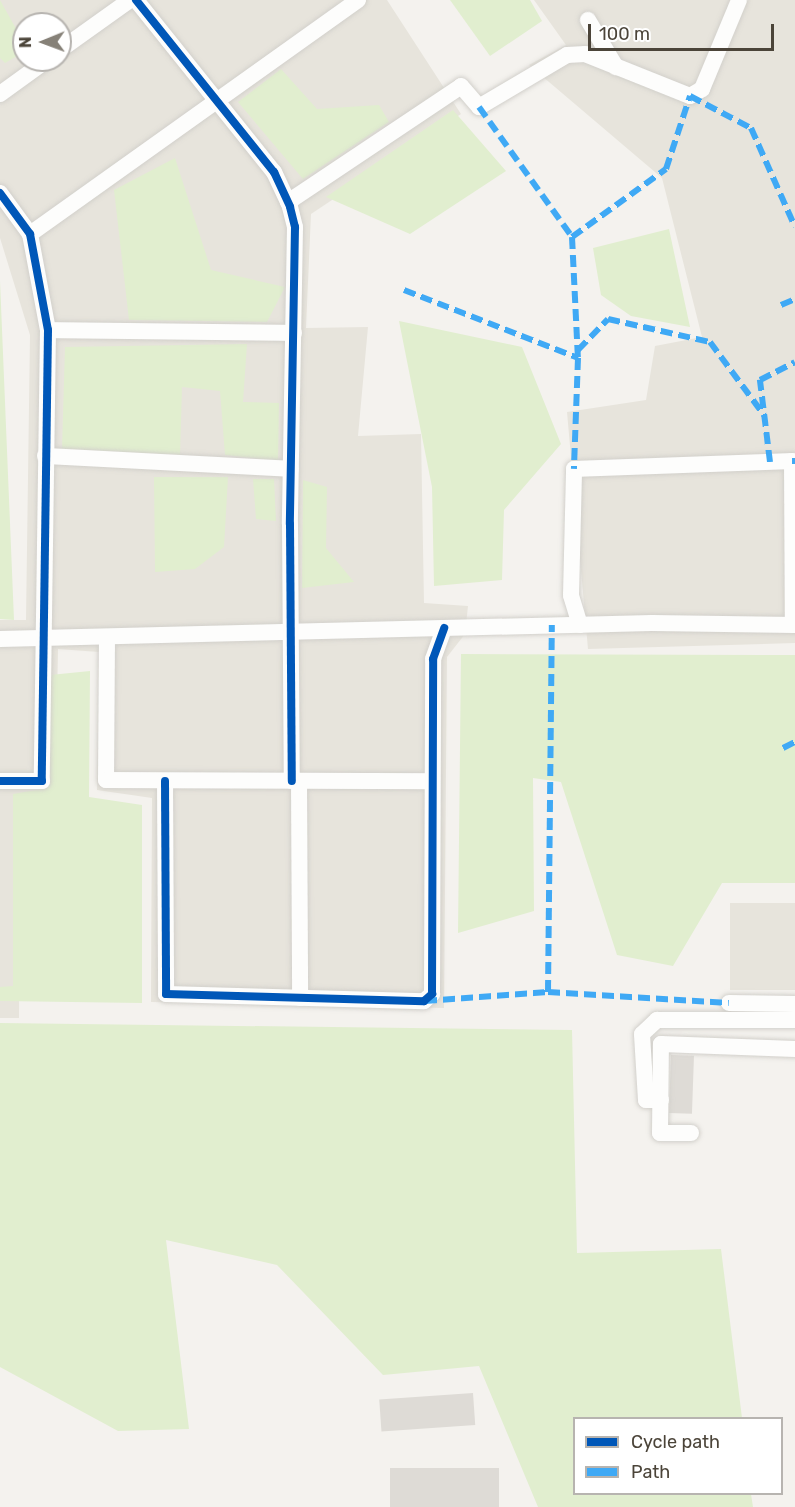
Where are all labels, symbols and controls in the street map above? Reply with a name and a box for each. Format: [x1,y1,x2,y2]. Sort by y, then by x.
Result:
north arrow [12,12,72,72]
scale bar [591,12,777,50]
text: 100 m [599,23,650,45]
text: N [16,36,35,48]
legend [573,1417,783,1495]
text: Cycle path [631,1431,720,1453]
text: Path [631,1461,670,1483]

